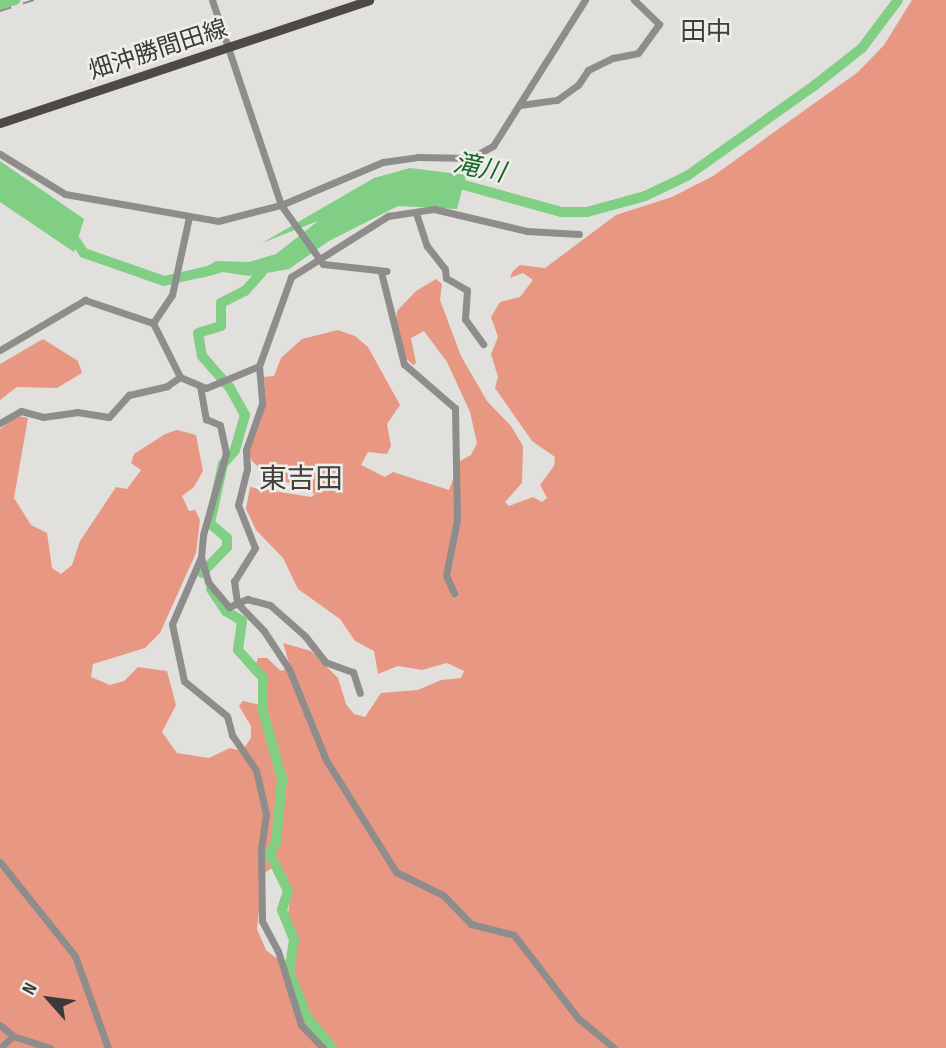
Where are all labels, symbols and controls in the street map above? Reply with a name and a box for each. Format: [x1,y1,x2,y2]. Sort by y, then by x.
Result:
street label: 畑沖勝間田線 [85,14,231,86]
district label: 田中 [680,17,732,49]
water label: 滝川 [450,148,508,190]
district label: 東吉田 [259,463,343,497]
north arrow [14,964,84,1034]
text: N [17,979,43,999]

